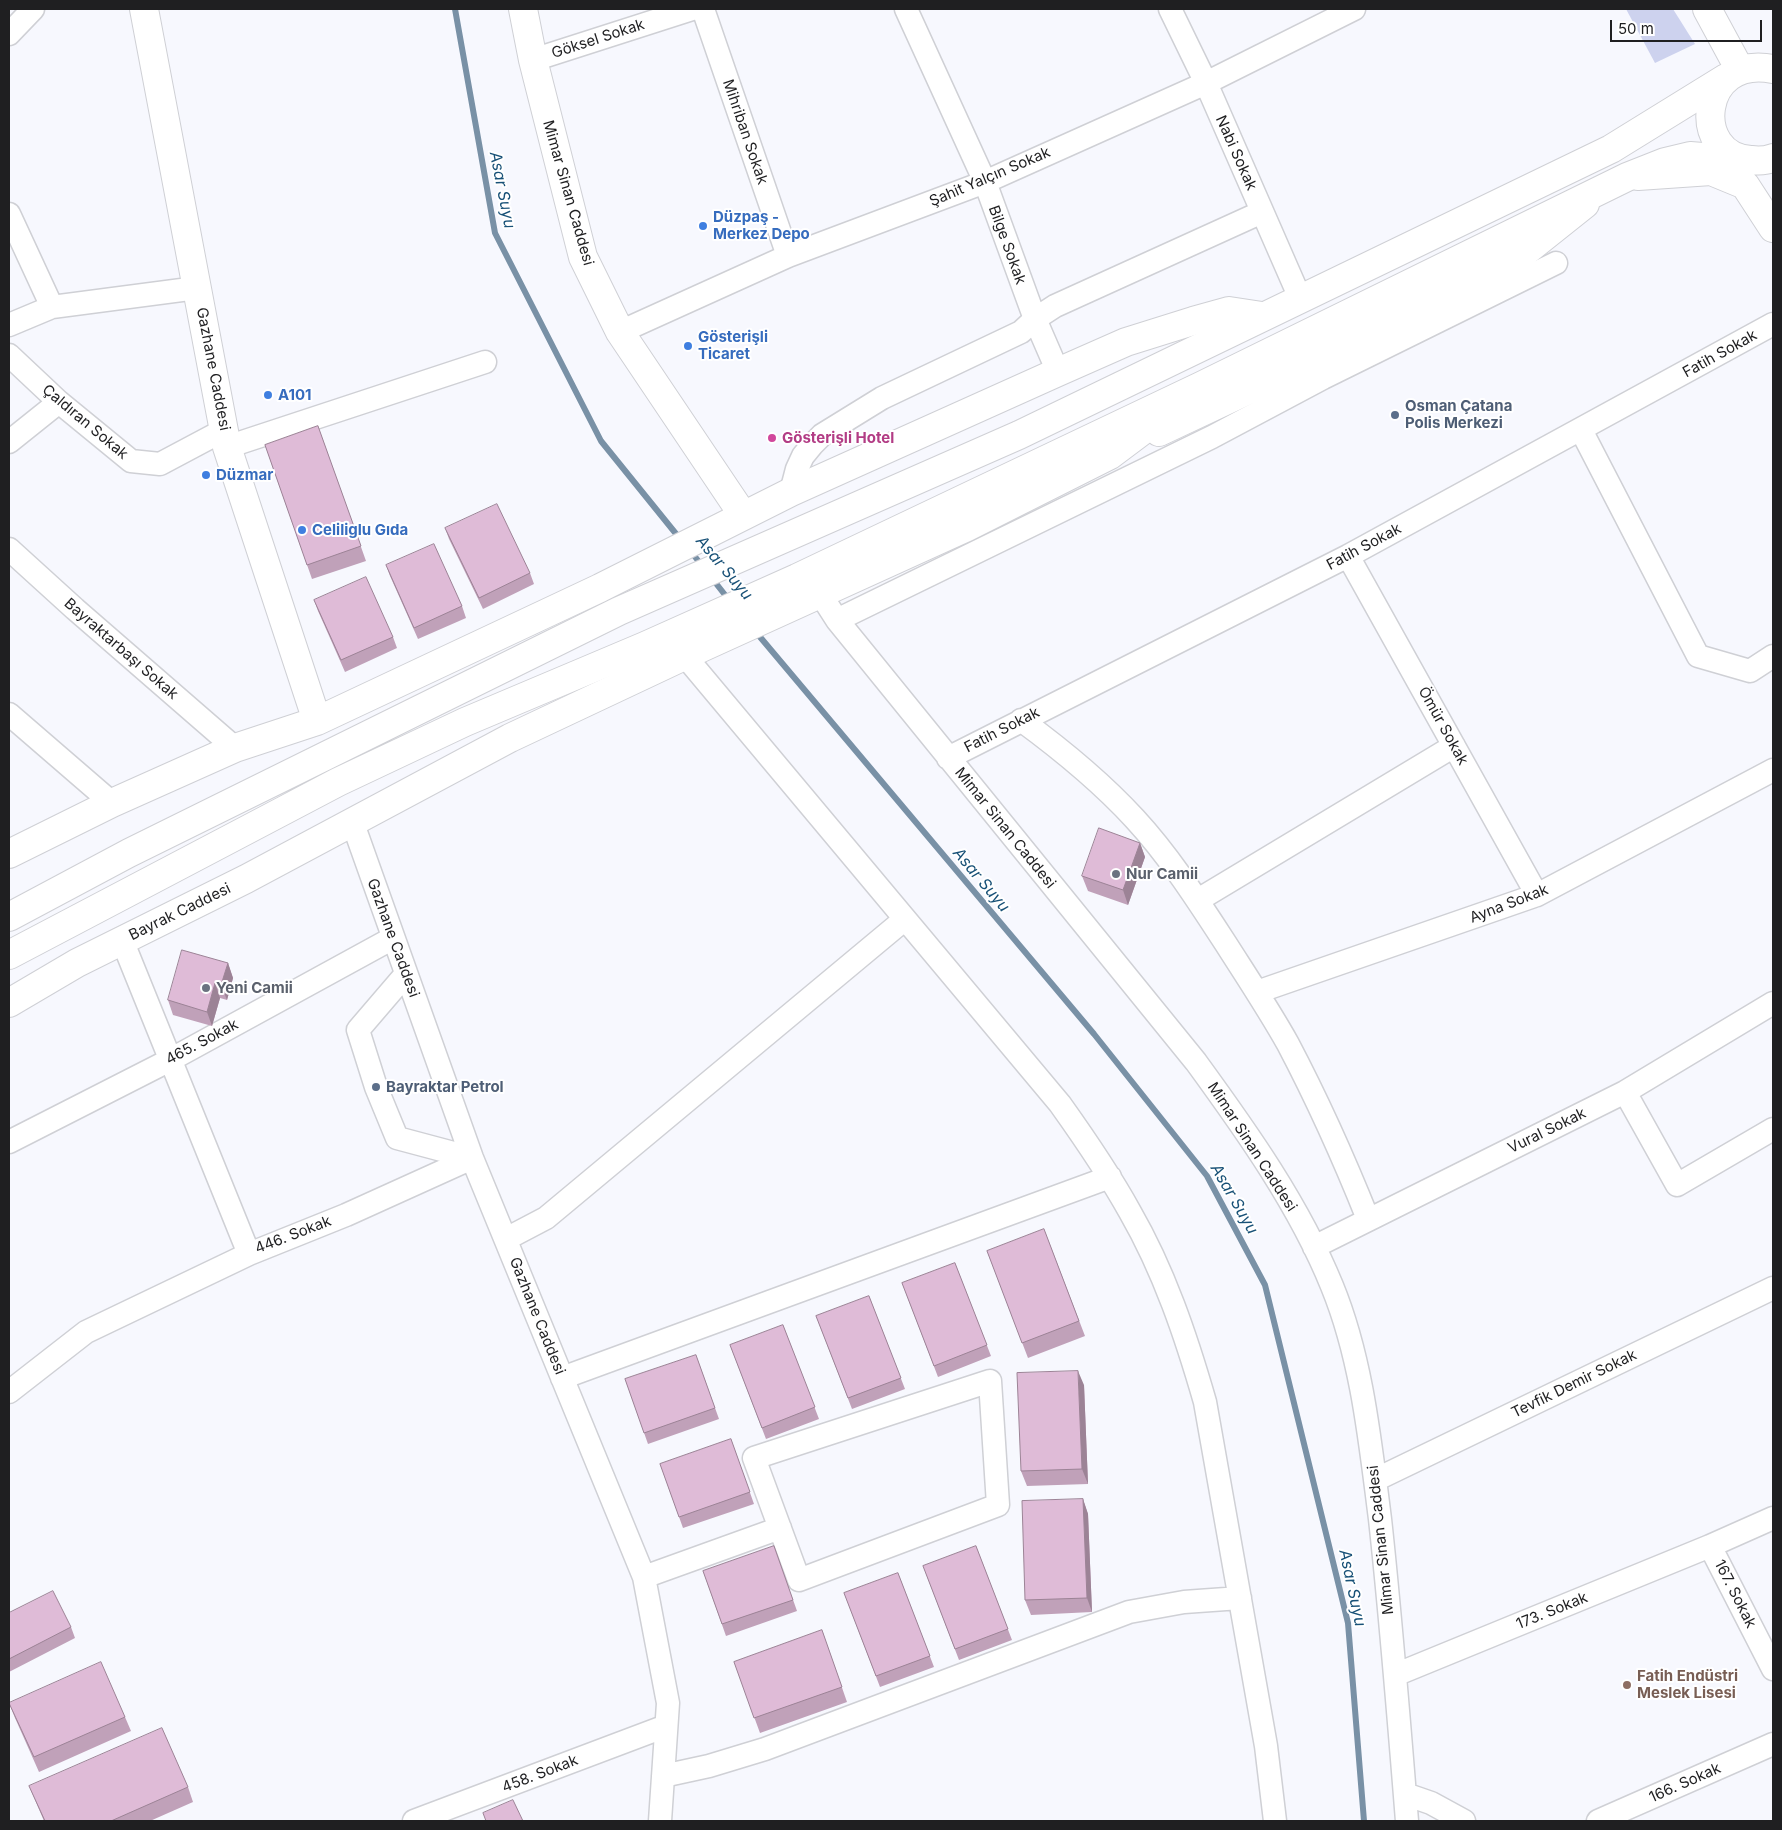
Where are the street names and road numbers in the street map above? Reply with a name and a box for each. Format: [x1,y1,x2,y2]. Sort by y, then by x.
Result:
street label: Göksel Sokak [549,16,647,62]
street label: Mihriban Sokak [719,77,771,187]
street label: Nabi Sokak [1211,113,1261,193]
street label: Mimar Sinan Caddesi [539,118,597,268]
street label: Şahit Yalçın Sokak [927,143,1053,211]
street label: Bilge Sokak [984,203,1030,287]
street label: Gazhane Caddesi [192,306,234,432]
street label: Fatih Sokak [1680,326,1760,382]
street label: Çaldıran Sokak [38,381,132,463]
street label: Fatih Sokak [1324,520,1404,574]
street label: Bayraktarbaşı Sokak [60,595,182,703]
street label: Ömür Sokak [1414,684,1472,768]
street label: Fatih Sokak [961,703,1043,757]
street label: Mimar Sinan Caddesi [951,764,1059,892]
street label: Gazhane Caddesi [363,876,423,1000]
street label: Bayrak Caddesi [126,880,234,944]
street label: Ayna Sokak [1467,881,1551,927]
street label: 465. Sokak [163,1015,241,1069]
street label: Mimar Sinan Caddesi [1204,1079,1300,1215]
street label: Vural Sokak [1505,1104,1589,1158]
street label: 446. Sokak [252,1212,334,1258]
street label: Gazhane Caddesi [505,1255,569,1377]
street label: Tevfik Demir Sokak [1509,1346,1639,1422]
street label: Mimar Sinan Caddesi [1364,1464,1398,1616]
street label: 167. Sokak [1710,1557,1760,1631]
street label: 173. Sokak [1514,1589,1590,1633]
street label: 458. Sokak [500,1751,580,1797]
street label: 166. Sokak [1647,1759,1723,1807]

